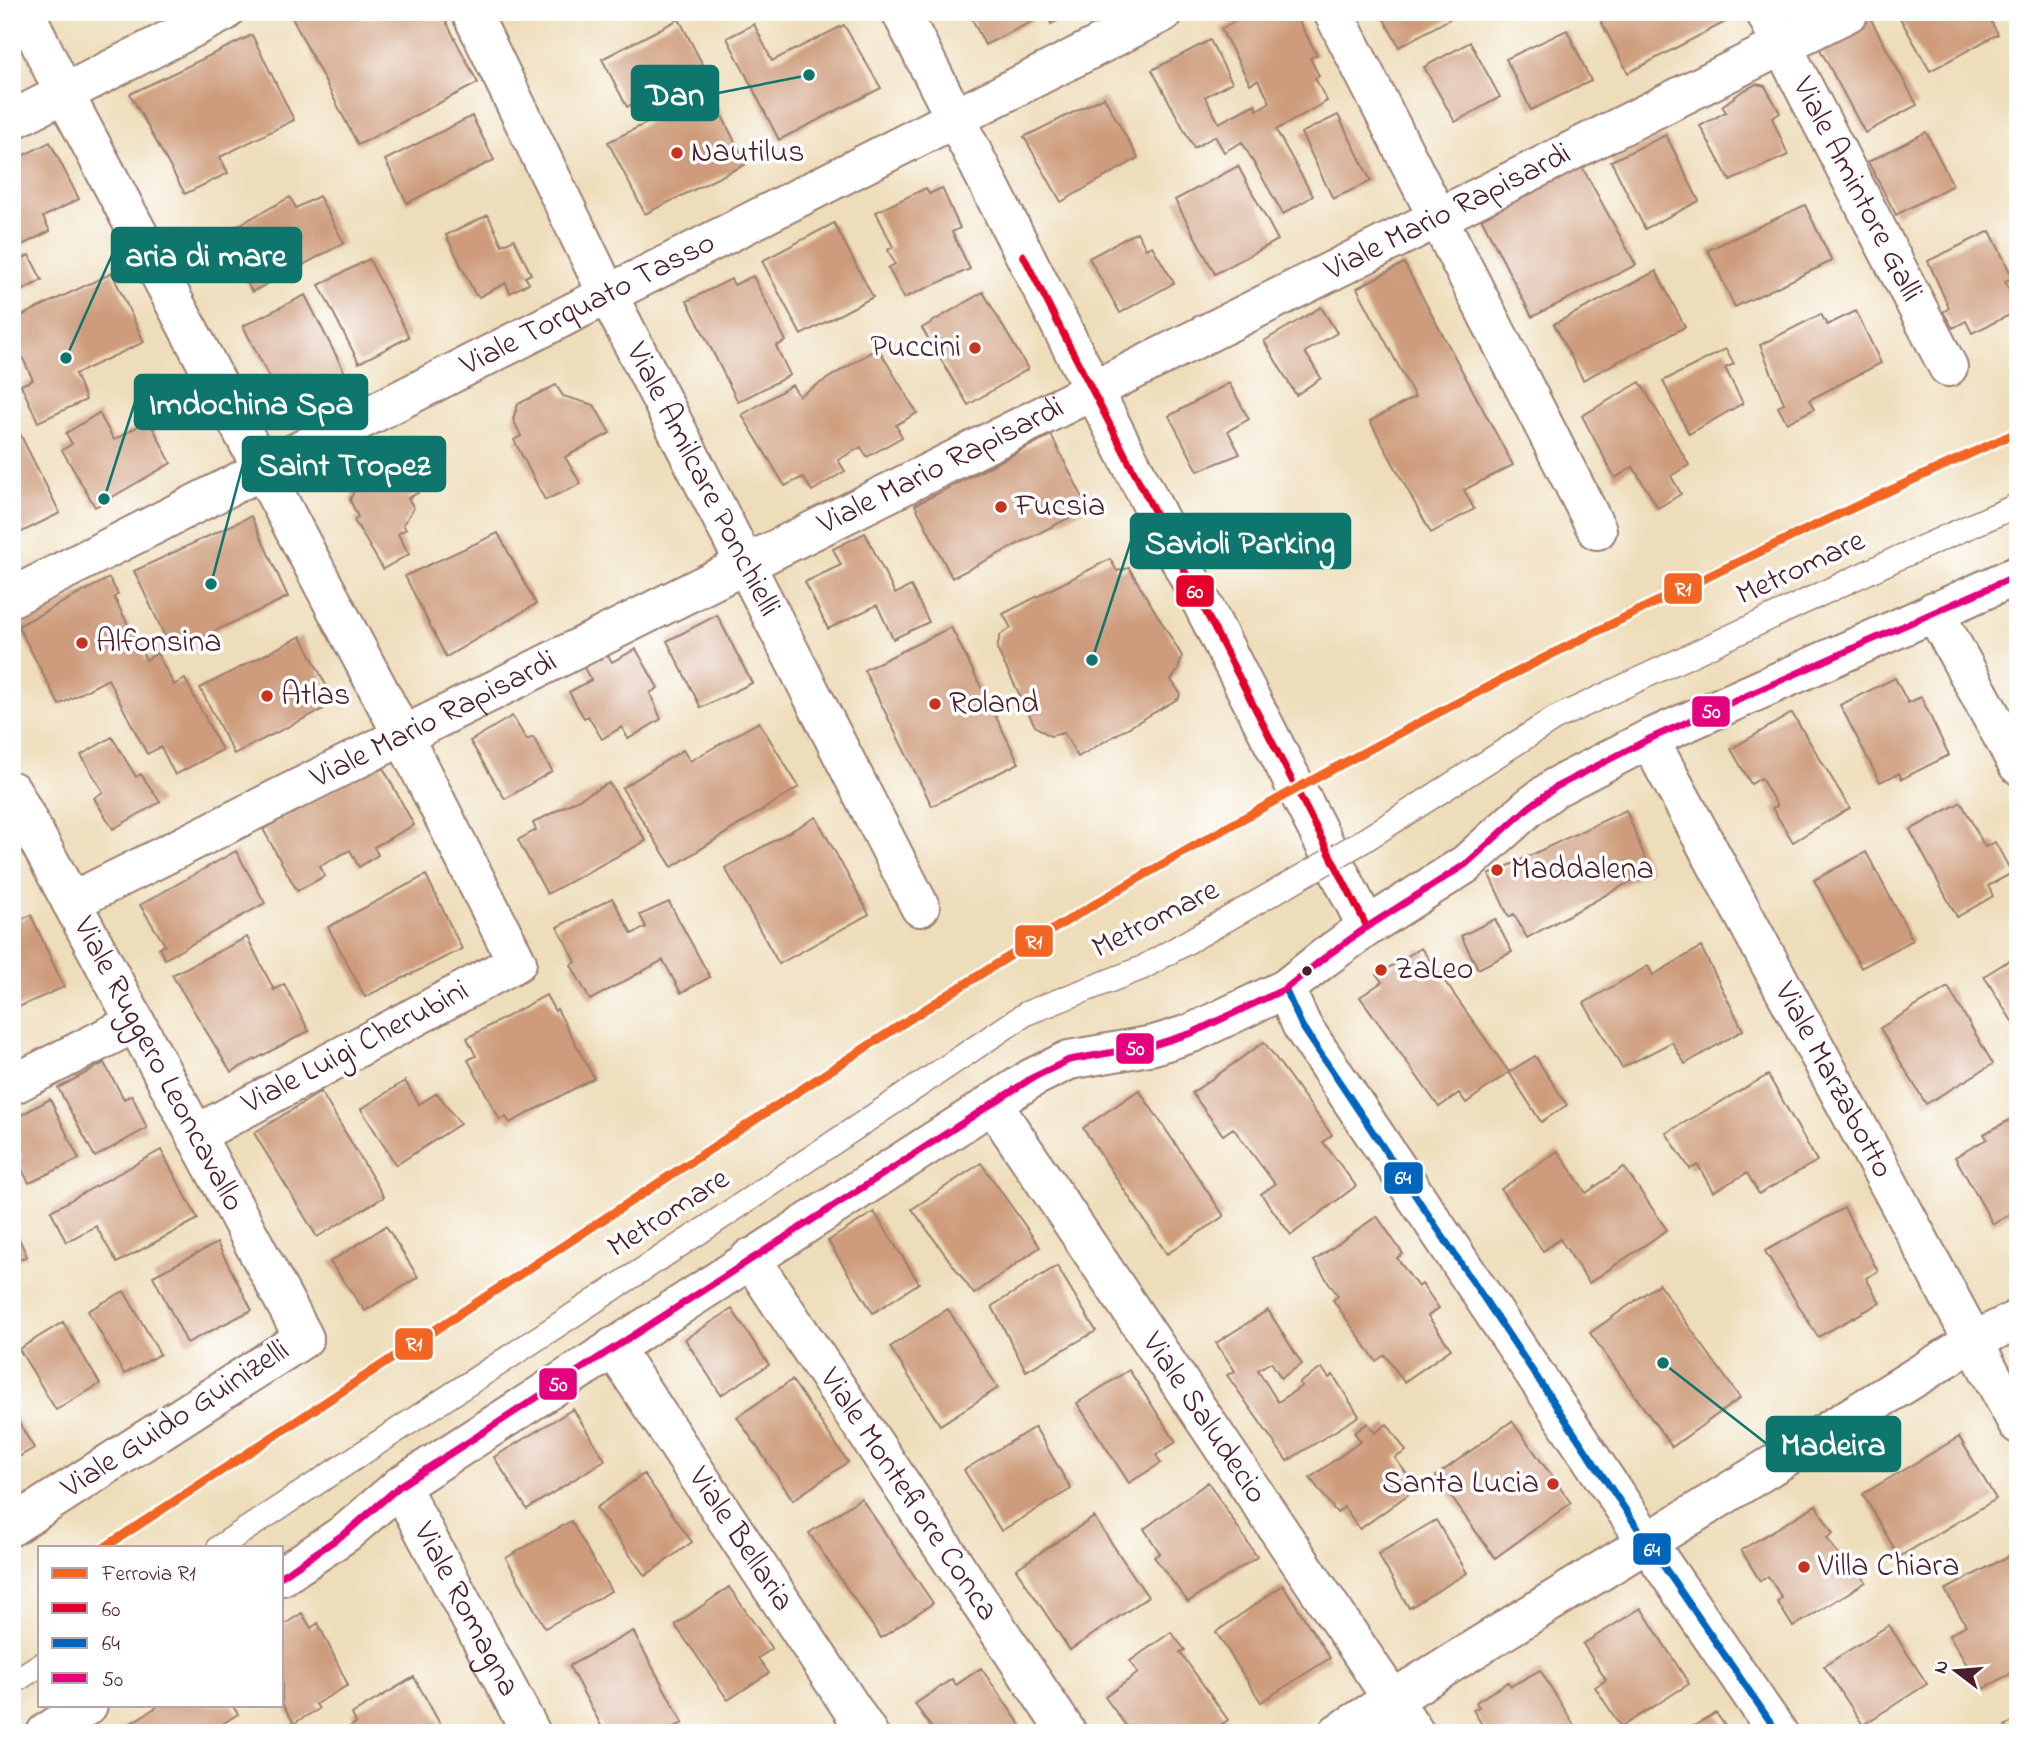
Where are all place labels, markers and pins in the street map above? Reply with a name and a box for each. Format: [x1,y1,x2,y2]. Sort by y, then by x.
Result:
callout: Dan [632,66,718,120]
place label: Nautilus [691,130,804,177]
marker: Nautilus [669,145,685,161]
callout: aria di mare [112,228,301,282]
place label: Puccini [870,325,961,372]
marker: Puccini [967,340,983,356]
callout: Imdochina Spa [135,375,367,429]
callout: Saint Tropez [243,437,445,491]
place label: Fucsia [1014,484,1105,531]
marker: Fucsia [993,499,1009,515]
callout: Savioli Parking [1131,514,1350,568]
place label: Alfonsina [96,620,222,667]
marker: Alfonsina [74,635,90,651]
place label: Atlas [281,673,350,720]
place label: Roland [949,681,1039,728]
marker: Atlas [259,688,275,704]
marker: Roland [927,696,943,712]
place label: Maddalena [1511,847,1654,894]
marker: Maddalena [1489,862,1505,878]
place label: ZaLeo [1395,947,1473,994]
marker: ZaLeo [1373,962,1389,978]
unlabelled marker [1300,964,1314,978]
callout: Madeira [1767,1417,1900,1471]
place label: Santa Lucia [1382,1461,1539,1508]
marker: Santa Lucia [1545,1476,1561,1492]
place label: Villa Chiara [1817,1544,1959,1591]
marker: Villa Chiara [1796,1559,1812,1575]

